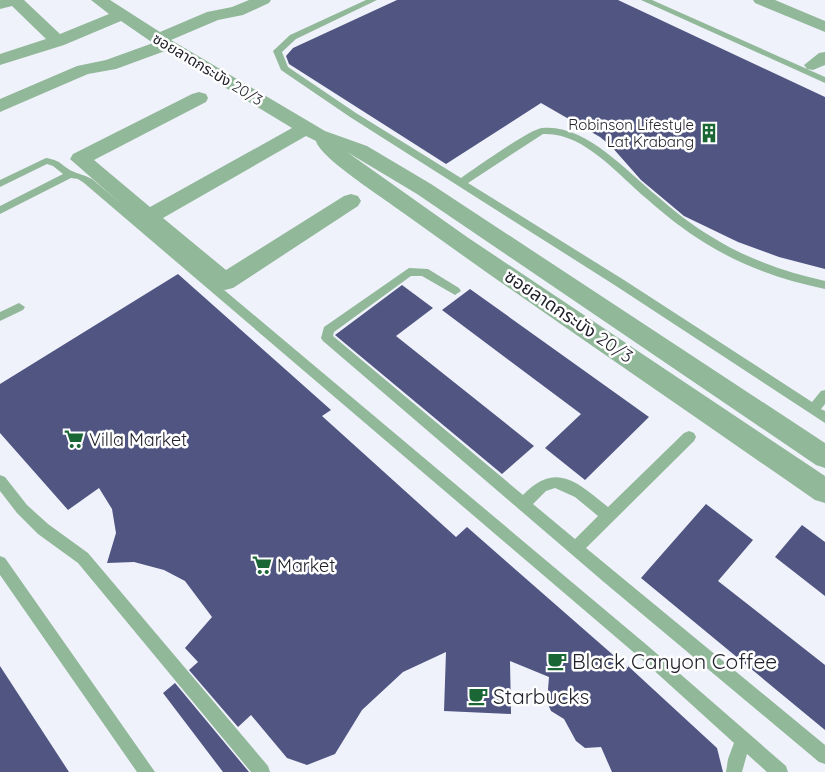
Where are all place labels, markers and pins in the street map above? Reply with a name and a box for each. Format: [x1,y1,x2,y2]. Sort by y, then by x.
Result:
place label: Robinson Lifestyle Lat Krabang [568,115,694,151]
building icon: Robinson Lifestyle Lat Krabang [698,122,720,144]
supermarket icon: Villa Market [63,428,85,450]
place label: Villa Market [89,428,187,451]
supermarket icon: Market [251,554,273,576]
place label: Market [277,554,335,577]
place label: Black Canyon Coffee [572,648,777,674]
cafe icon: Black Canyon Coffee [546,650,568,672]
place label: Starbucks [493,683,589,709]
cafe icon: Starbucks [467,685,489,707]

